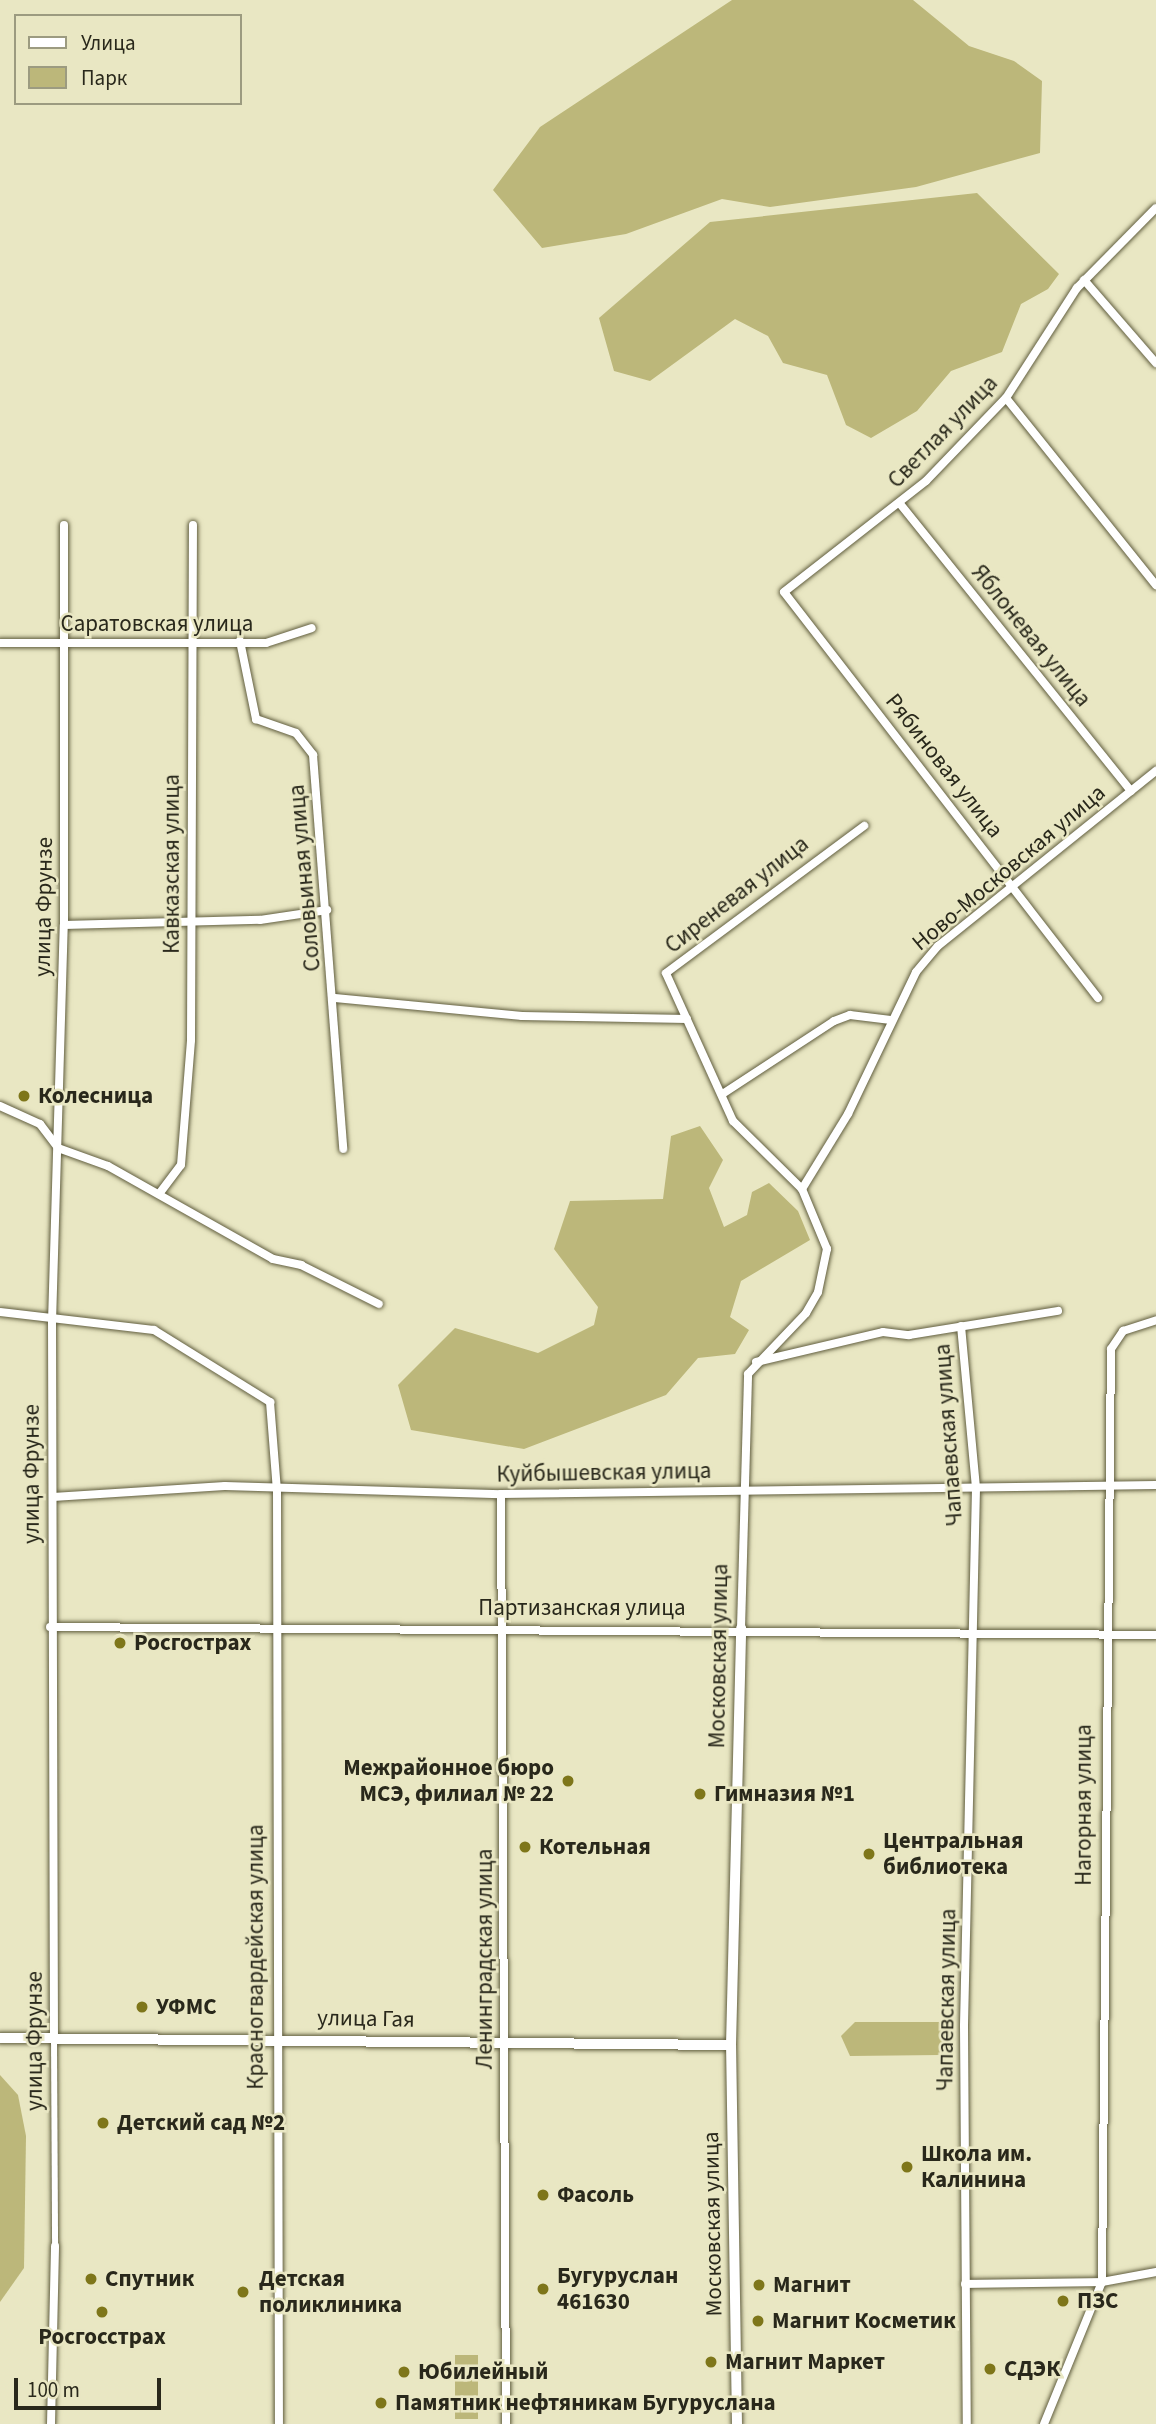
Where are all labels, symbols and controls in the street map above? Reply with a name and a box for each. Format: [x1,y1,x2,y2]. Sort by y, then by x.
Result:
legend [14,14,242,105]
text: Улица [81,28,136,58]
text: Парк [81,63,127,93]
street label: Светлая улица [882,370,1004,494]
street label: Яблоневая улица [965,559,1097,713]
street label: Саратовская улица [61,610,253,638]
street label: Рябиновая улица [879,688,1009,844]
street label: Кавказская улица [158,774,186,954]
street label: Ново-Московская улица [907,779,1111,957]
street label: Соловьиная улица [283,783,327,973]
street label: Сиреневая улица [660,830,814,960]
street label: улица Фрунзе [29,837,59,977]
place label: Колесница [38,1082,153,1110]
marker: Колесница [16,1088,32,1104]
street label: Чапаевская улица [929,1343,969,1527]
street label: улица Фрунзе [18,1404,46,1544]
street label: Куйбышевская улица [496,1457,712,1489]
street label: Московская улица [704,1563,734,1749]
street label: Партизанская улица [478,1594,686,1622]
place label: Росгострах [134,1629,251,1657]
marker: Росгострах [112,1635,128,1651]
street label: Нагорная улица [1070,1724,1098,1886]
place label: Межрайонное бюро МСЭ, филиал № 22 [343,1754,554,1808]
marker: Межрайонное бюро МСЭ, филиал № 22 [560,1773,576,1789]
place label: Гимназия №1 [714,1780,855,1808]
marker: Гимназия №1 [692,1786,708,1802]
street label: Красногвардейская улица [242,1824,270,2090]
place label: Центральная библиотека [883,1827,1024,1881]
place label: Котельная [539,1833,651,1861]
marker: Котельная [517,1839,533,1855]
marker: Центральная библиотека [861,1846,877,1862]
street label: Ленинградская улица [471,1849,499,2069]
street label: Чапаевская улица [932,1908,962,2092]
street label: улица Фрунзе [21,1971,49,2111]
place label: УФМС [156,1993,217,2021]
marker: УФМС [134,1999,150,2015]
street label: улица Гая [317,2004,415,2034]
place label: Детский сад №2 [117,2109,285,2137]
marker: Детский сад №2 [95,2115,111,2131]
street label: Московская улица [698,2131,728,2317]
place label: Школа им. Калинина [921,2140,1032,2194]
marker: Школа им. Калинина [899,2159,915,2175]
place label: Фасоль [557,2181,634,2209]
marker: Фасоль [535,2187,551,2203]
place label: Бугуруслан 461630 [557,2262,678,2316]
place label: Спутник [105,2265,194,2293]
place label: Детская поликлиника [259,2265,402,2319]
marker: Спутник [83,2271,99,2287]
place label: Магнит [773,2271,851,2299]
marker: Магнит [751,2277,767,2293]
marker: Бугуруслан 461630 [535,2281,551,2297]
marker: Детская поликлиника [233,2282,253,2302]
place label: ПЗС [1077,2287,1118,2315]
marker: ПЗС [1055,2293,1071,2309]
marker: Росгосстрах [94,2304,110,2320]
place label: Магнит Косметик [772,2307,956,2335]
marker: Магнит Косметик [750,2313,766,2329]
place label: Росгосстрах [38,2323,166,2351]
place label: Магнит Маркет [725,2348,885,2376]
marker: Магнит Маркет [703,2354,719,2370]
place label: СДЭК [1004,2355,1060,2383]
place label: Юбилейный [418,2358,548,2386]
marker: СДЭК [982,2361,998,2377]
scale bar [18,2364,164,2408]
marker: Юбилейный [396,2364,412,2380]
text: 100 m [27,2375,80,2405]
place label: Памятник нефтяникам Бугуруслана [395,2389,776,2417]
marker: Памятник нефтяникам Бугуруслана [373,2395,389,2411]

